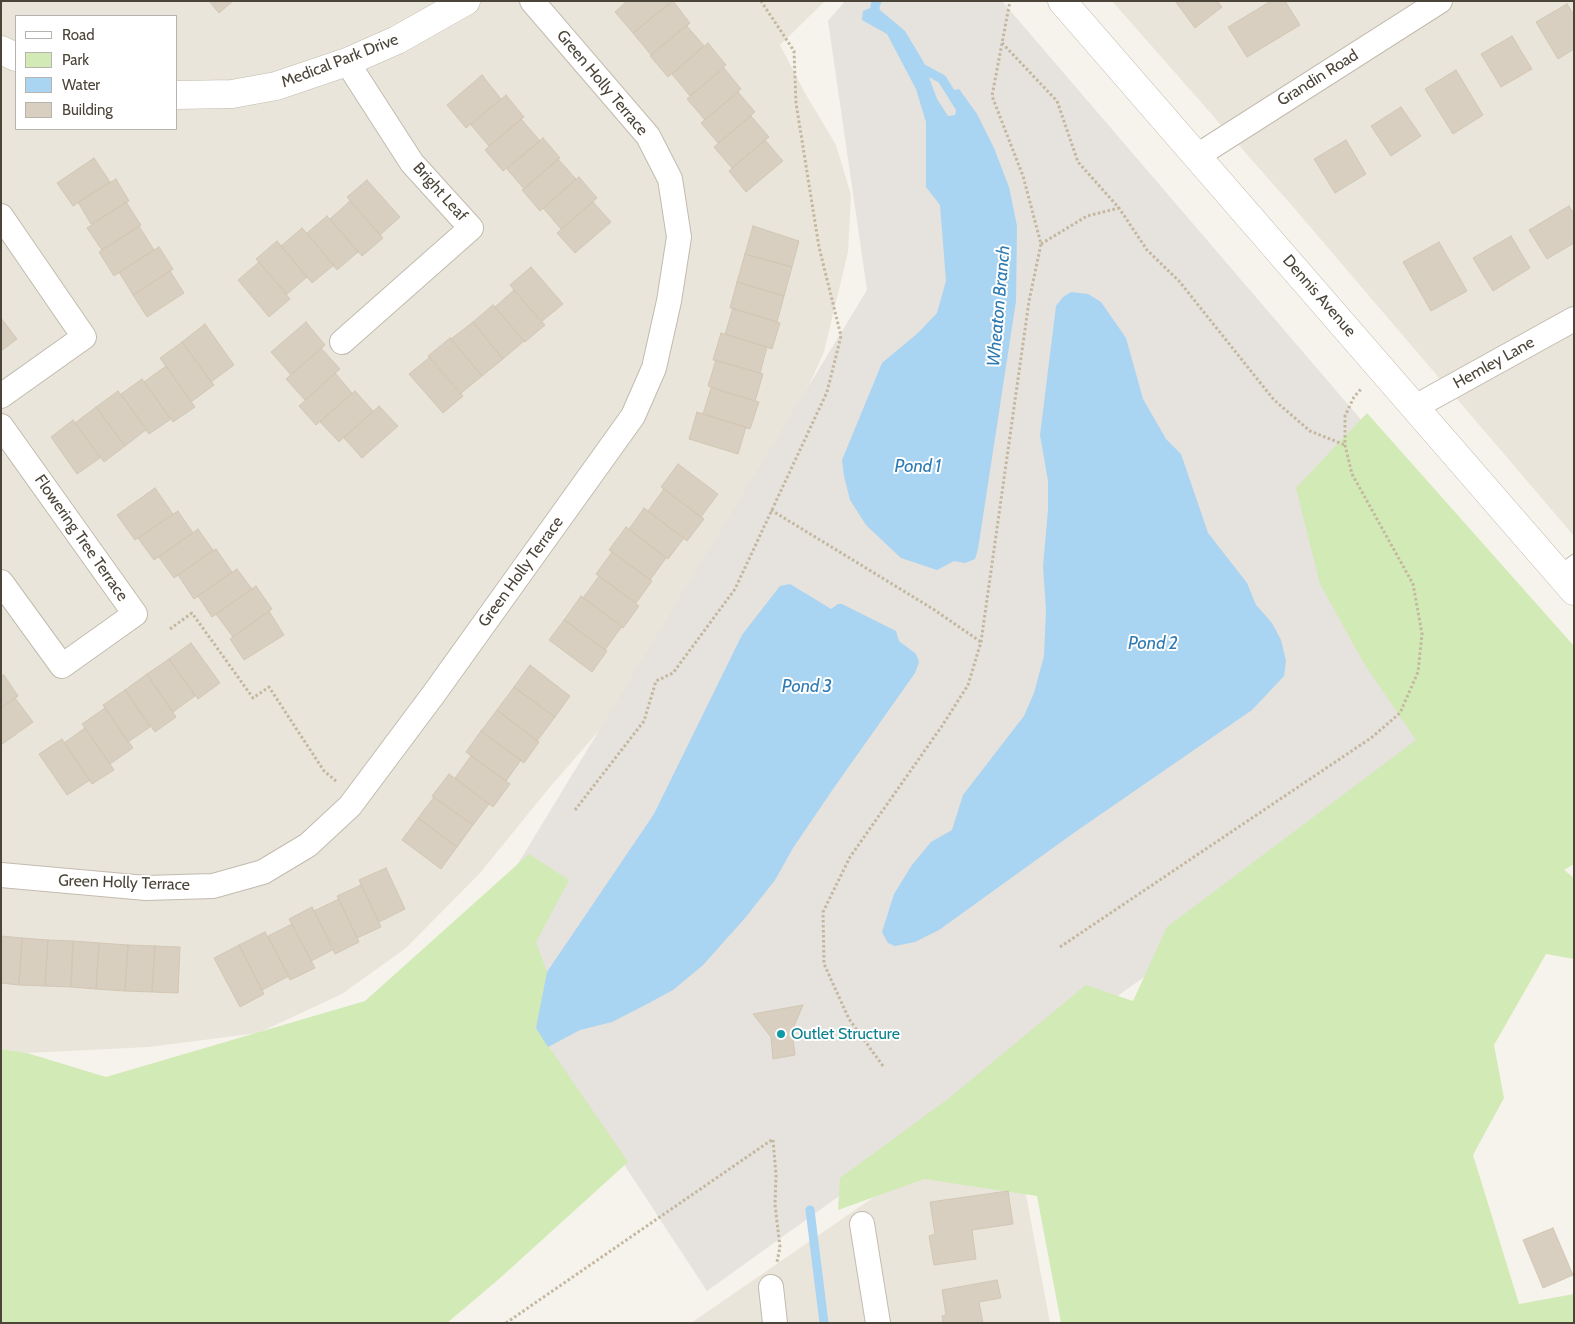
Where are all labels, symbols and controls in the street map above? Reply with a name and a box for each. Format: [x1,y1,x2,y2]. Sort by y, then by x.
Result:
legend [15,15,178,130]
text: Road [62,26,95,44]
street label: Green Holly Terrace [552,26,652,140]
street label: Medical Park Drive [279,30,401,92]
street label: Grandin Road [1274,46,1362,110]
text: Park [62,51,89,69]
text: Water [62,76,100,94]
text: Building [62,101,113,119]
street label: Bright Leaf [409,159,471,225]
water label: Wheaton Branch [983,244,1015,368]
street label: Dennis Avenue [1278,251,1360,341]
street label: Hemley Lane [1450,333,1538,393]
water label: Pond 1 [895,456,941,478]
street label: Flowering Tree Terrace [30,471,132,605]
street label: Green Holly Terrace [474,513,568,631]
water label: Pond 2 [1128,633,1178,655]
water label: Pond 3 [782,676,832,698]
street label: Green Holly Terrace [58,871,190,895]
place label: Outlet Structure [791,1024,900,1044]
marker: Outlet Structure [775,1028,787,1040]

